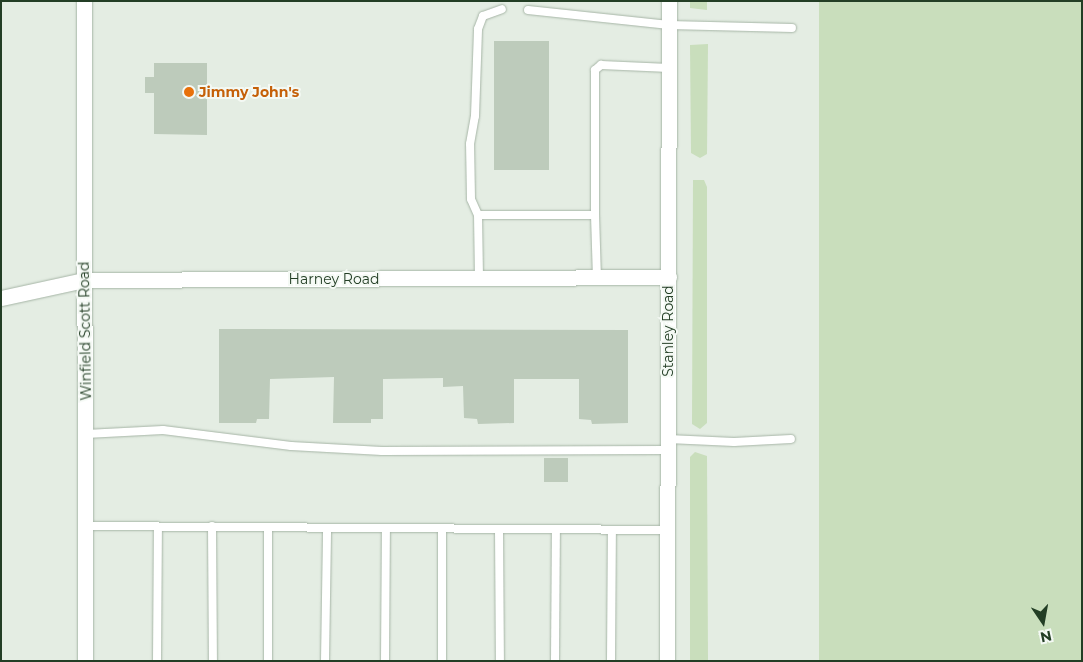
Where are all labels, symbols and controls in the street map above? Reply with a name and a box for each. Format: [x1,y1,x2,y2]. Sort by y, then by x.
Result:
place label: Jimmy John's [199,84,299,100]
marker: Jimmy John's [183,86,195,98]
street label: Winfield Scott Road [75,261,95,401]
street label: Harney Road [289,271,379,287]
street label: Stanley Road [660,285,676,377]
north arrow [1018,597,1068,647]
text: N [1039,627,1054,647]

